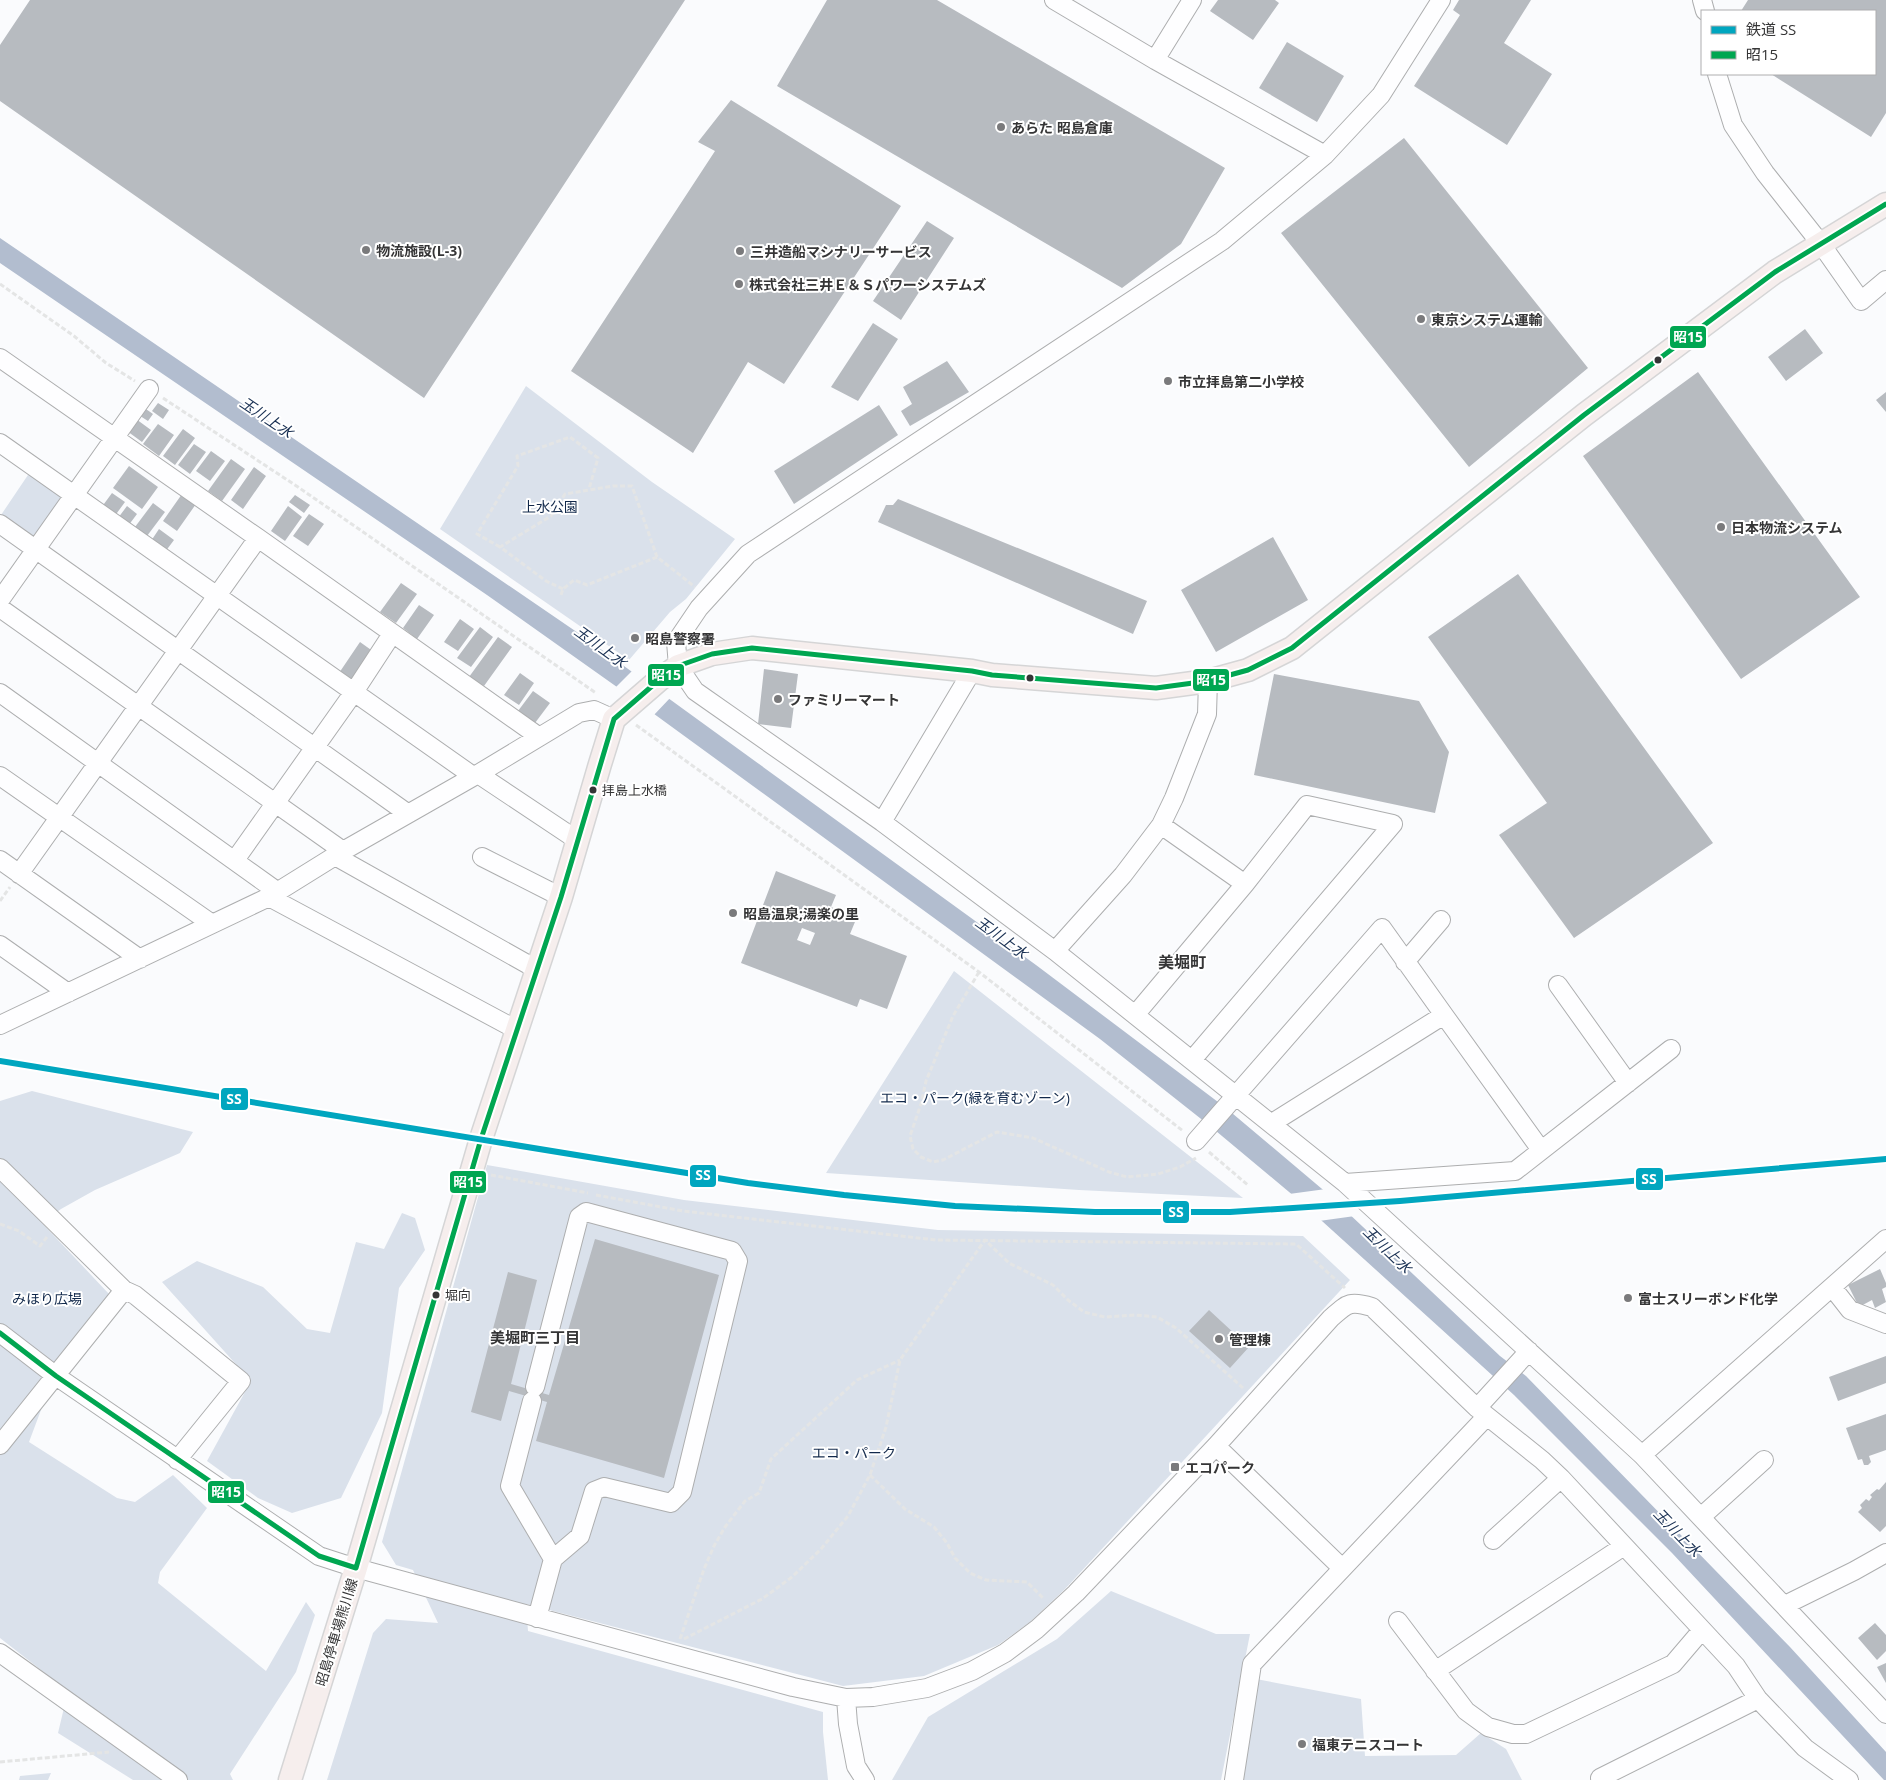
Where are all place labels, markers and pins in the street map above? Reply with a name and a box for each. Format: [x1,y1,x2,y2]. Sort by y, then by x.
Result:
place label: あらた 昭島倉庫 [1011,118,1113,137]
marker: あらた 昭島倉庫 [995,121,1007,133]
place label: 物流施設(L-3) [376,241,462,260]
place label: 三井造船マシナリーサービス [750,242,932,261]
marker: 物流施設(L-3) [360,244,372,256]
marker: 三井造船マシナリーサービス [734,245,746,257]
place label: 株式会社三井Ｅ＆Ｓパワーシステムズ [749,275,986,294]
marker: 株式会社三井Ｅ＆Ｓパワーシステムズ [733,278,745,290]
place label: 東京システム運輸 [1431,310,1543,329]
marker: 東京システム運輸 [1415,313,1427,325]
unlabelled marker [1653,355,1663,365]
place label: 市立拝島第二小学校 [1178,372,1304,391]
marker: 市立拝島第二小学校 [1162,375,1174,387]
place label: 日本物流システム [1731,518,1843,537]
marker: 日本物流システム [1715,521,1727,533]
place label: 昭島警察署 [645,629,715,648]
marker: 昭島警察署 [629,632,641,644]
unlabelled marker [1025,673,1035,683]
place label: ファミリーマート [788,690,900,709]
marker: ファミリーマート [772,693,784,705]
place label: 拝島上水橋 [602,781,667,799]
marker: 拝島上水橋 [588,785,598,795]
place label: 昭島温泉;湯楽の里 [743,904,859,923]
marker: 昭島温泉;湯楽の里 [727,907,739,919]
place label: 堀向 [445,1286,471,1304]
place label: 富士スリーボンド化学 [1638,1289,1778,1308]
marker: 堀向 [431,1290,441,1300]
marker: 富士スリーボンド化学 [1622,1292,1634,1304]
place label: 管理棟 [1229,1330,1271,1349]
marker: 管理棟 [1213,1333,1225,1345]
place label: エコパーク [1185,1458,1255,1477]
marker: エコパーク [1169,1461,1181,1473]
place label: 福東テニスコート [1312,1735,1424,1754]
marker: 福東テニスコート [1296,1738,1308,1750]

